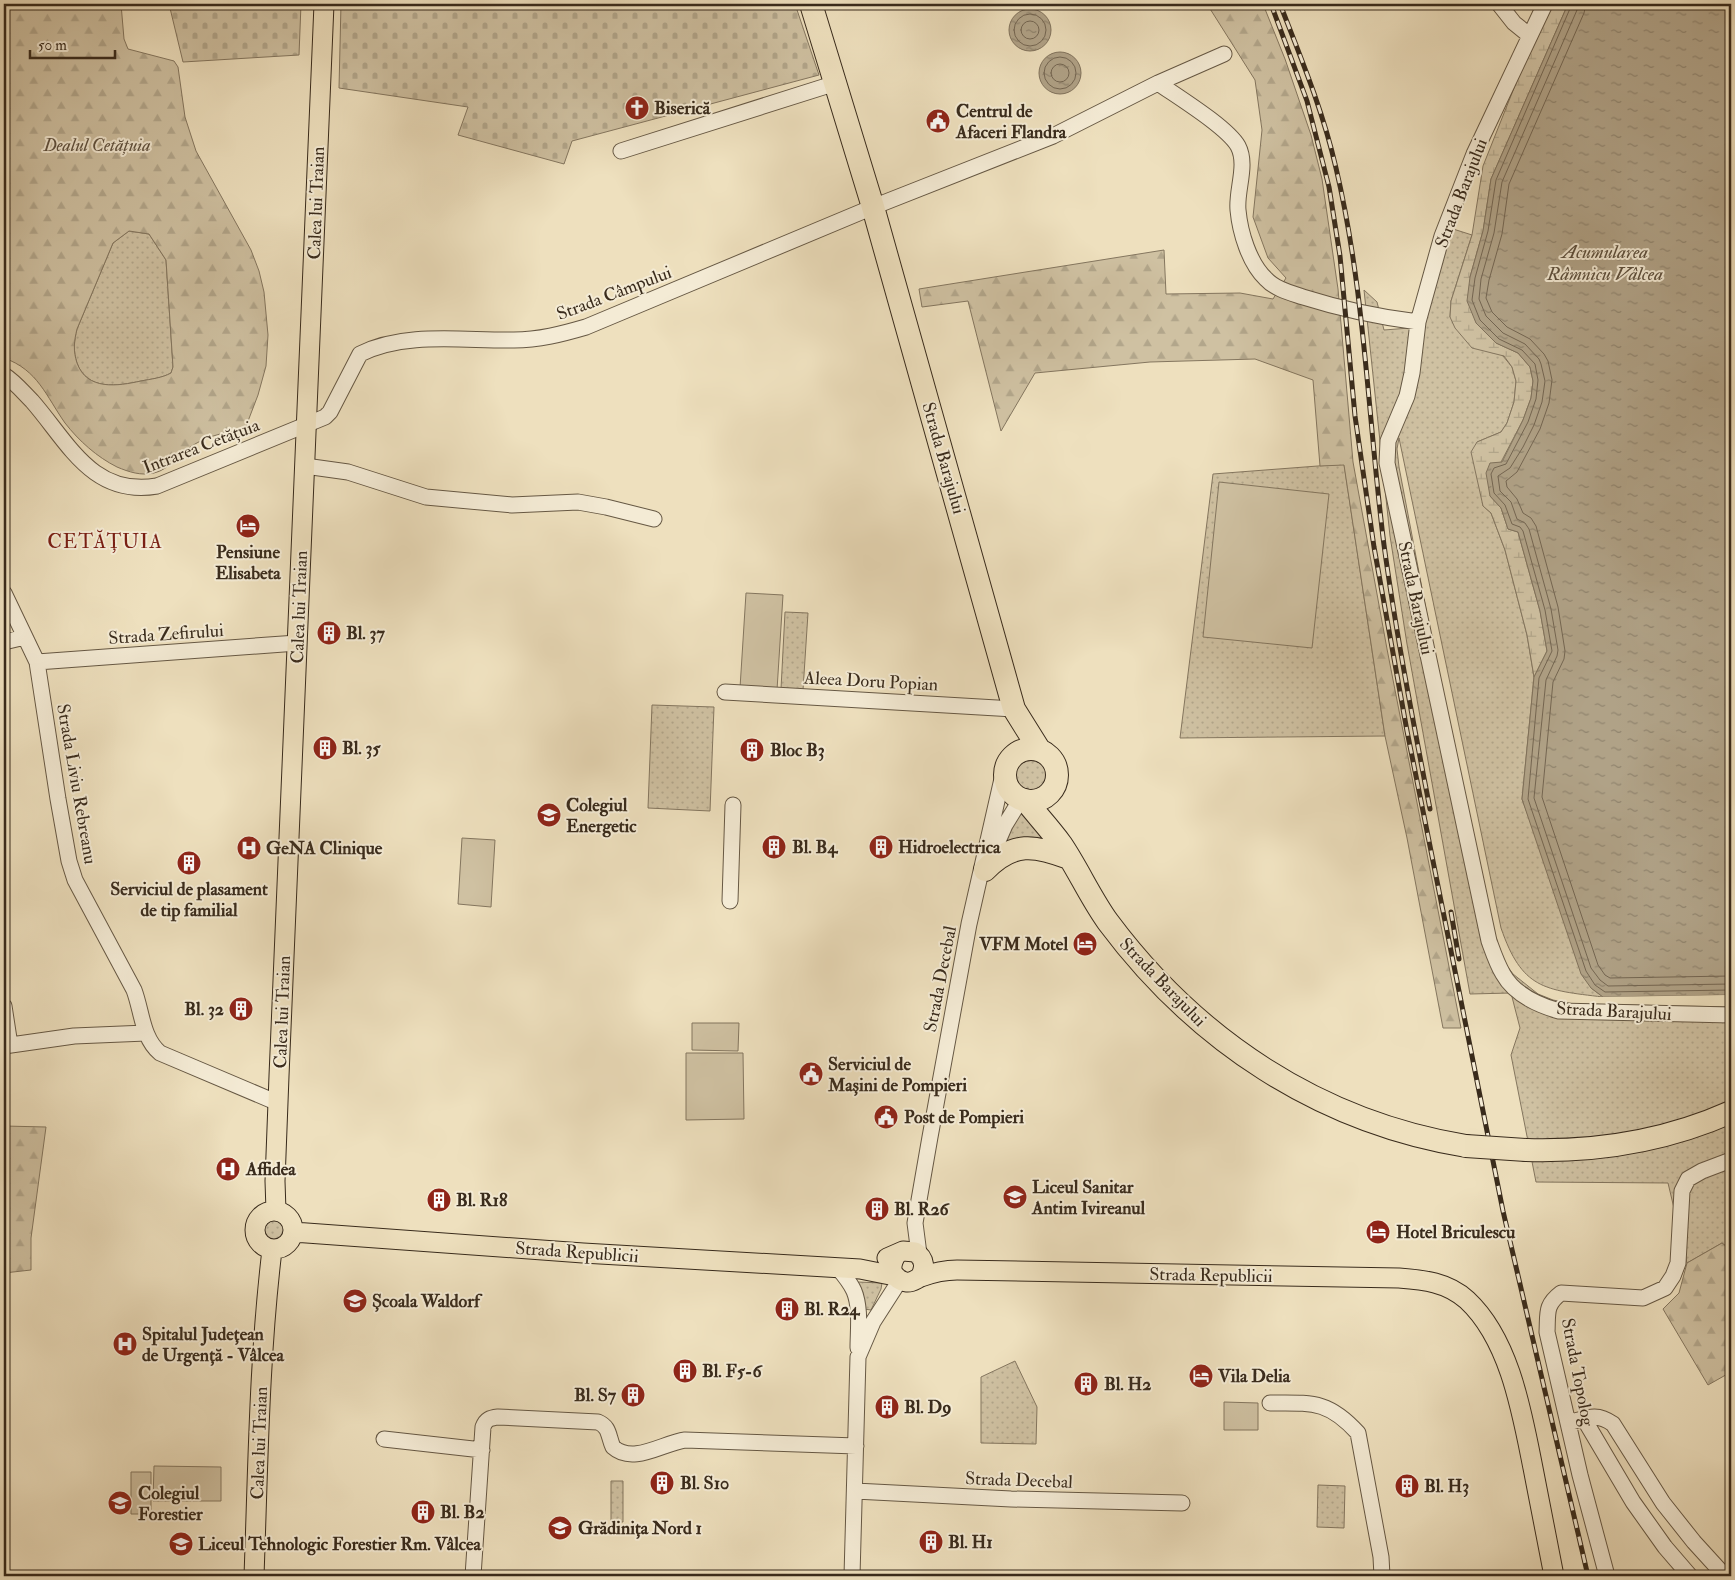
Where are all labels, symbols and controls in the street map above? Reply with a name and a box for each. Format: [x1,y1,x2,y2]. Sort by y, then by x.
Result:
scale bar [30,28,115,60]
text: 50 m [38,36,67,55]
church icon: Biserică [624,95,650,121]
place label: Biserică [654,97,711,120]
place label: Centrul de Afaceri Flandra [955,100,1067,144]
public building icon: Centrul de Afaceri Flandra [925,108,951,134]
park label: Dealul Cetățuia [42,134,151,157]
street label: Strada Barajului [1430,135,1493,251]
street label: Calea lui Traian [303,146,330,260]
water label: Acumularea Râmnicu Vâlcea [1546,240,1663,286]
street label: Strada Câmpului [553,261,675,326]
street label: Strada Barajului [917,399,971,517]
street label: Intrarea Cetățuia [140,413,263,479]
hotel icon: Pensiune Elisabeta [235,513,261,539]
district label: CETĂȚUIA [47,529,163,554]
street label: Strada Barajului [1392,539,1439,657]
place label: Pensiune Elisabeta [215,541,281,585]
street label: Calea lui Traian [286,550,313,664]
street label: Strada Zefirului [108,619,225,650]
building icon: Bl. 37 [316,620,342,646]
place label: Bl. 37 [346,622,386,645]
street label: Aleea Doru Popian [802,666,939,697]
street label: Strada Liviu Rebreanu [51,702,102,866]
building icon: Bl. 35 [312,735,338,761]
place label: Bl. 35 [342,737,382,760]
building icon: Bloc B3 [739,737,765,763]
place label: Bloc B3 [770,739,825,762]
place label: Colegiul Energetic [566,794,637,838]
school or university icon: Colegiul Energetic [536,802,562,828]
building icon: Bl. B4 [761,834,787,860]
building icon: Hidroelectrica [868,834,894,860]
hospital icon: GeNA Clinique [236,835,262,861]
place label: Bl. B4 [792,836,838,859]
place label: Hidroelectrica [898,836,1001,859]
place label: GeNA Clinique [266,837,383,860]
building icon: Serviciul de plasament de tip familial [176,850,202,876]
place label: Serviciul de plasament de tip familial [110,878,268,922]
street label: Strada Decebal [919,924,962,1034]
hotel icon: VFM Motel [1072,931,1098,957]
place label: VFM Motel [978,933,1068,956]
street label: Strada Barajului [1114,933,1211,1032]
street label: Calea lui Traian [269,955,296,1069]
building icon: Bl. 32 [228,996,254,1022]
street label: Strada Barajului [1556,997,1672,1026]
place label: Bl. 32 [184,998,224,1021]
place label: Serviciul de Mașini de Pompieri [827,1053,967,1097]
public building icon: Serviciul de Mașini de Pompieri [798,1061,824,1087]
public building icon: Post de Pompieri [873,1104,899,1130]
place label: Post de Pompieri [904,1106,1024,1129]
hospital icon: Affidea [215,1156,241,1182]
place label: Affidea [245,1158,296,1181]
place label: Liceul Sanitar Antim Ivireanul [1031,1176,1146,1220]
school or university icon: Liceul Sanitar Antim Ivireanul [1002,1184,1028,1210]
building icon: Bl. R18 [426,1187,452,1213]
place label: Bl. R18 [456,1189,508,1212]
building icon: Bl. R26 [864,1196,890,1222]
place label: Bl. R26 [894,1198,951,1221]
hotel icon: Hotel Briculescu [1365,1219,1391,1245]
place label: Hotel Briculescu [1396,1221,1516,1244]
street label: Strada Republicii [515,1237,640,1268]
street label: Strada Republicii [1149,1263,1273,1288]
school or university icon: Școala Waldorf [342,1288,368,1314]
place label: Școala Waldorf [372,1290,483,1313]
building icon: Bl. R24 [774,1296,800,1322]
place label: Bl. R24 [804,1298,861,1321]
street label: Strada Topolog [1556,1316,1599,1429]
place label: Spitalul Județean de Urgență - Vâlcea [142,1323,285,1367]
hospital icon: Spitalul Județean de Urgență - Vâlcea [112,1331,138,1357]
building icon: Bl. F5-6 [672,1358,698,1384]
place label: Bl. F5-6 [702,1360,763,1383]
hotel icon: Vila Delia [1188,1363,1214,1389]
place label: Vila Delia [1217,1365,1291,1388]
building icon: Bl. H2 [1073,1371,1099,1397]
place label: Bl. H2 [1104,1373,1152,1396]
building icon: Bl. S7 [620,1382,646,1408]
place label: Bl. S7 [574,1384,617,1407]
street label: Calea lui Traian [246,1386,273,1500]
building icon: Bl. D9 [874,1394,900,1420]
place label: Bl. D9 [904,1396,952,1419]
street label: Strada Decebal [965,1467,1074,1494]
building icon: Bl. S10 [649,1470,675,1496]
place label: Bl. S10 [680,1472,729,1495]
building icon: Bl. H3 [1394,1473,1420,1499]
place label: Bl. H3 [1424,1475,1469,1498]
place label: Colegiul Forestier [138,1482,203,1526]
school or university icon: Colegiul Forestier [107,1490,133,1516]
building icon: Bl. B2 [410,1499,436,1525]
place label: Bl. B2 [440,1501,485,1524]
school or university icon: Grădinița Nord 1 [547,1515,573,1541]
place label: Grădinița Nord 1 [578,1517,702,1540]
building icon: Bl. H1 [918,1529,944,1555]
school or university icon: Liceul Tehnologic Forestier Rm. Vâlcea [168,1531,194,1557]
place label: Bl. H1 [948,1531,993,1554]
place label: Liceul Tehnologic Forestier Rm. Vâlcea [198,1533,481,1556]

